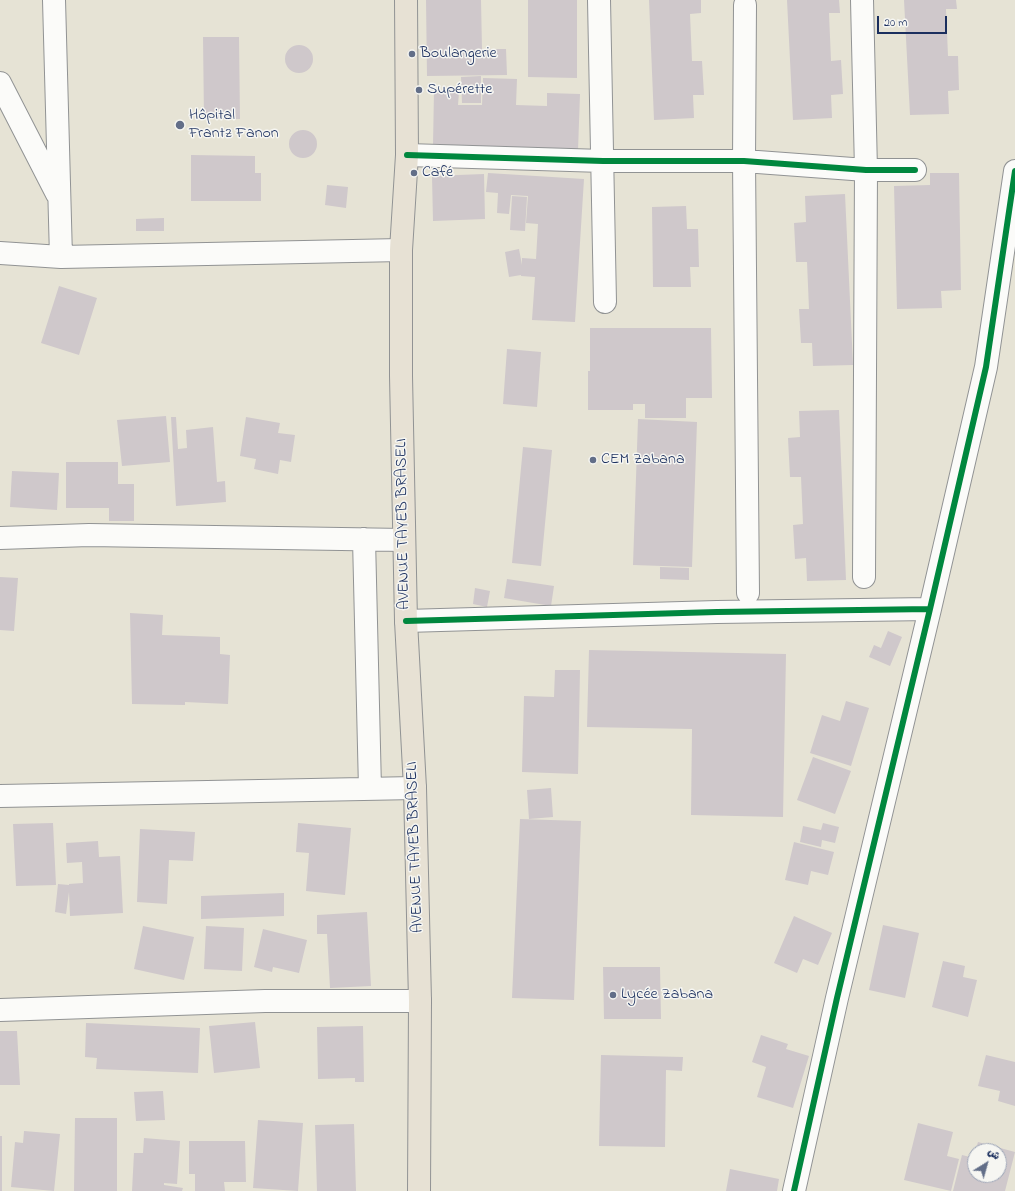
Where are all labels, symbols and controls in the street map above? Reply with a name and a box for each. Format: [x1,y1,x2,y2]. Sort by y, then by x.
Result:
scale bar [879,8,949,34]
text: 20 m [884,14,907,32]
place label: Boulangerie [420,44,497,64]
marker: Boulangerie [407,49,417,59]
place label: Supérette [427,80,492,100]
marker: Supérette [414,85,424,95]
place label: Hôpital Frantz Fanon [189,106,279,144]
marker: Hôpital Frantz Fanon [174,119,186,131]
place label: Café [422,163,453,183]
marker: Café [409,168,419,178]
street label: AVENUE TAYEB BRASELI [393,438,415,610]
place label: CEM Zabana [601,450,685,470]
marker: CEM Zabana [588,455,598,465]
street label: AVENUE TAYEB BRASELI [403,761,429,933]
place label: Lycée Zabana [621,985,713,1005]
marker: Lycée Zabana [608,990,618,1000]
north arrow [967,1143,1007,1183]
text: ش [984,1144,1003,1164]

